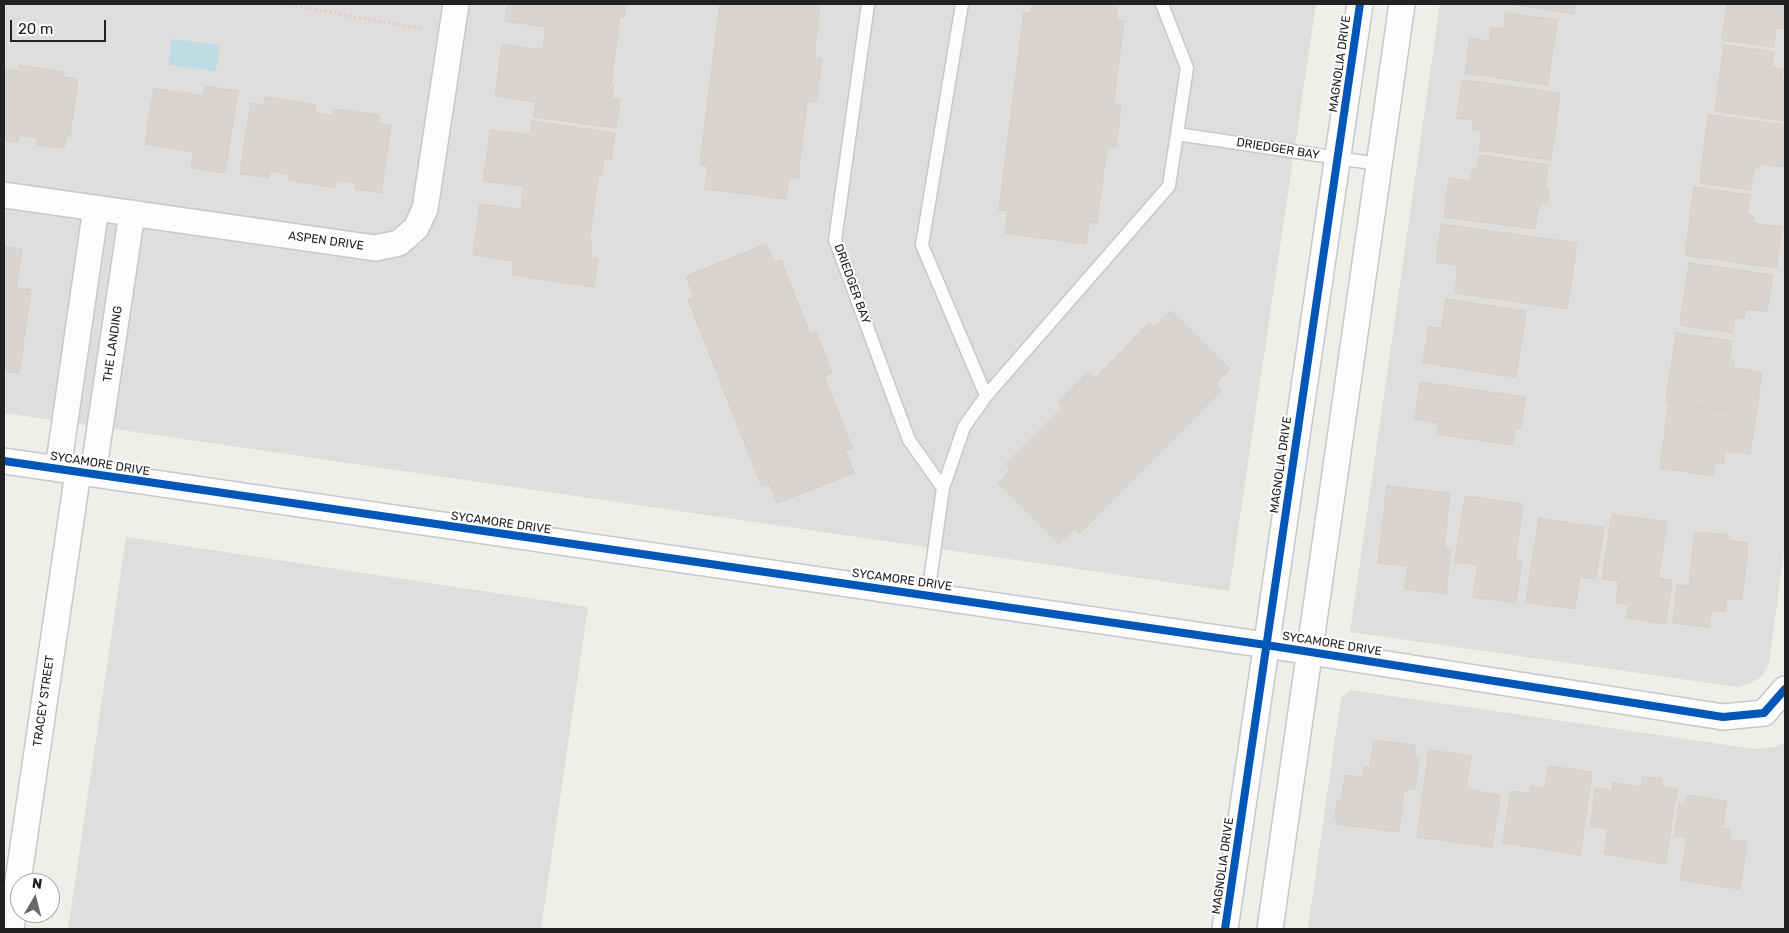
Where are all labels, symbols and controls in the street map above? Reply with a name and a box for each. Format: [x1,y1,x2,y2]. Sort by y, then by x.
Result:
scale bar [12,10,109,42]
street label: MAGNOLIA DRIVE [1326,15,1354,113]
text: 20 m [18,20,53,38]
street label: DRIEDGER BAY [1235,135,1321,163]
street label: ASPEN DRIVE [287,229,365,253]
street label: DRIEDGER BAY [831,242,873,326]
street label: THE LANDING [101,305,125,383]
street label: MAGNOLIA DRIVE [1267,416,1295,514]
street label: SYCAMORE DRIVE [49,449,151,479]
street label: SYCAMORE DRIVE [450,509,552,537]
street label: SYCAMORE DRIVE [851,566,953,594]
street label: SYCAMORE DRIVE [1281,629,1383,659]
street label: TRACEY STREET [30,654,58,748]
street label: MAGNOLIA DRIVE [1209,817,1237,915]
north arrow [10,873,60,923]
text: N [31,875,43,893]

